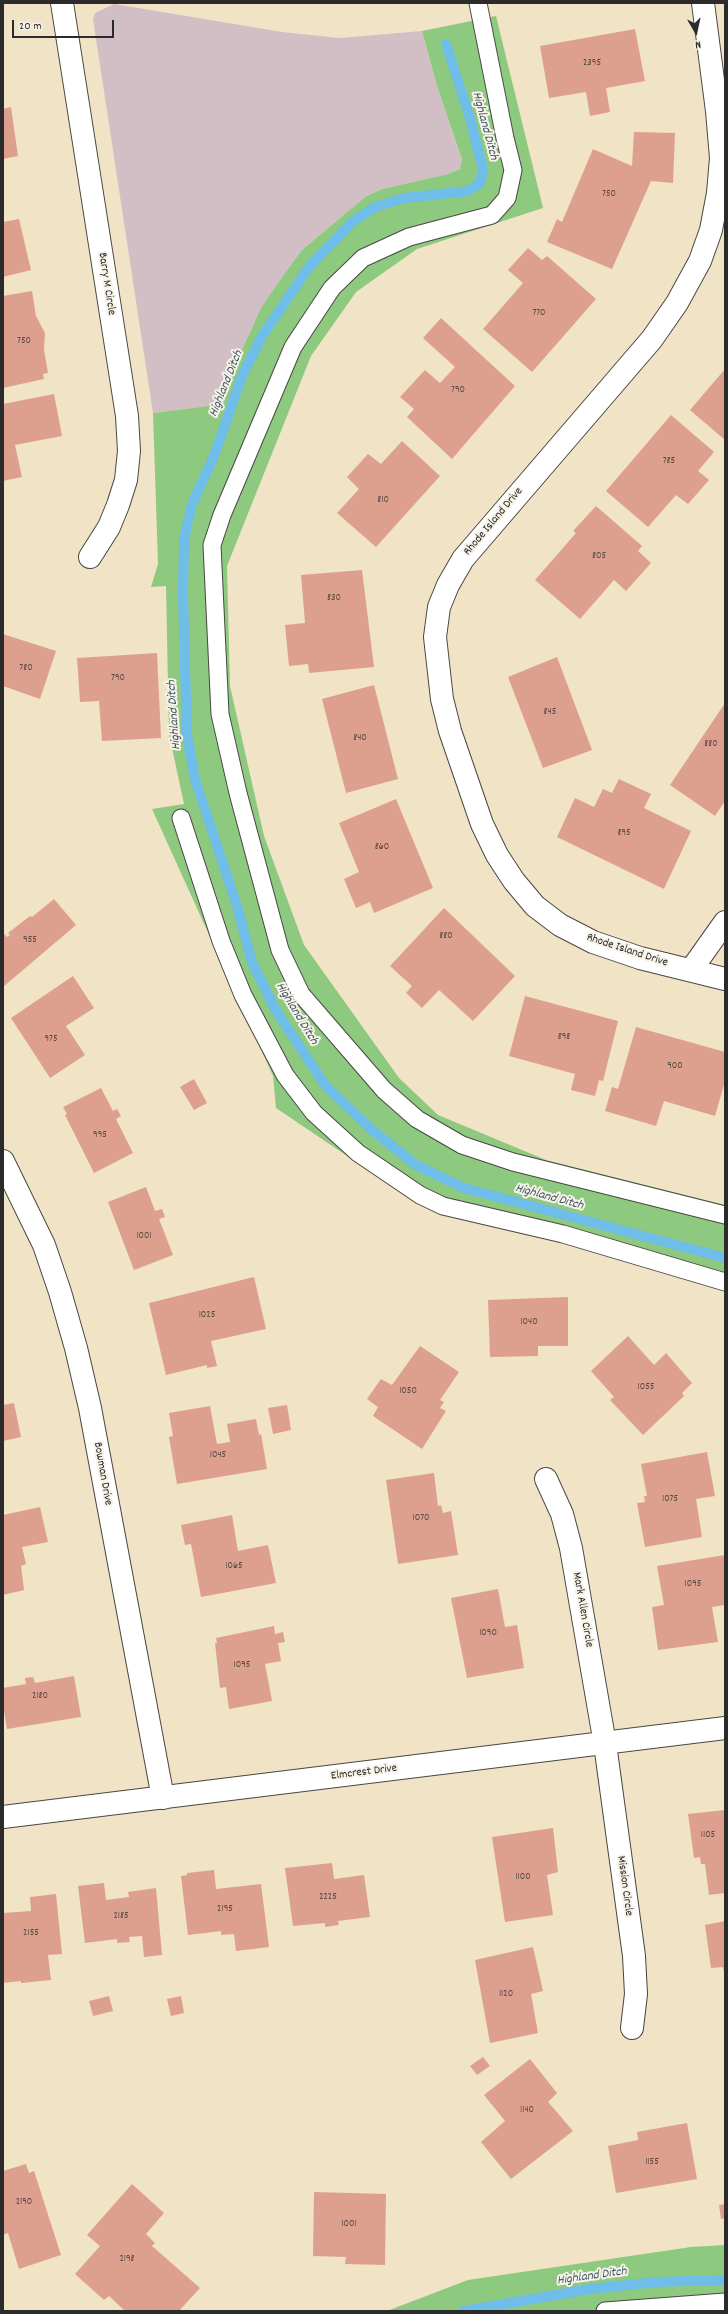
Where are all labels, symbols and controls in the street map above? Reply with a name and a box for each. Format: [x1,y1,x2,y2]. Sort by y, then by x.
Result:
scale bar [14,12,116,38]
north arrow [676,12,716,52]
text: 20 m [19,18,42,35]
text: N [694,36,702,52]
house number: 2395 [583,58,601,70]
water label: Highland Ditch [467,90,501,162]
house number: 750 [602,189,616,201]
street label: Barry M Circle [94,252,118,316]
house number: 770 [532,308,546,320]
house number: 750 [17,336,31,348]
water label: Highland Ditch [207,349,247,419]
house number: 790 [451,385,465,397]
house number: 785 [663,456,675,468]
street label: Rhode Island Drive [461,485,527,559]
house number: 810 [377,495,389,507]
house number: 805 [592,551,606,563]
house number: 830 [327,593,341,605]
house number: 780 [19,663,33,675]
house number: 790 [111,673,125,685]
water label: Highland Ditch [165,680,185,750]
house number: 845 [544,707,556,719]
house number: 840 [353,733,367,745]
house number: 880 [704,739,718,751]
house number: 895 [617,828,631,840]
house number: 860 [375,842,389,854]
house number: 880 [439,931,453,943]
street label: Rhode Island Drive [585,931,669,971]
house number: 955 [23,935,37,947]
water label: Highland Ditch [271,980,321,1048]
house number: 898 [558,1032,570,1044]
house number: 975 [44,1034,58,1046]
house number: 900 [667,1061,683,1073]
house number: 995 [93,1130,107,1142]
water label: Highland Ditch [513,1181,585,1215]
house number: 1001 [136,1231,152,1243]
house number: 1025 [199,1310,215,1322]
house number: 1040 [520,1317,538,1329]
house number: 1055 [638,1382,654,1394]
house number: 1050 [399,1386,417,1398]
street label: Bowman Drive [89,1441,115,1507]
house number: 1045 [210,1450,226,1462]
house number: 1075 [662,1494,678,1506]
house number: 1070 [413,1513,429,1525]
house number: 1065 [225,1561,243,1573]
street label: Mark Allen Circle [568,1571,596,1649]
house number: 1095 [685,1579,701,1591]
house number: 1090 [479,1628,497,1640]
house number: 1095 [234,1660,250,1672]
house number: 2180 [32,1691,48,1703]
street label: Elmcrest Drive [330,1762,398,1784]
house number: 1105 [701,1830,715,1842]
street label: Mission Circle [613,1855,635,1917]
house number: 1100 [515,1872,531,1884]
house number: 2225 [319,1892,337,1904]
house number: 2195 [217,1904,233,1916]
house number: 2185 [113,1911,129,1923]
house number: 2155 [23,1928,39,1940]
house number: 1120 [499,1989,513,2001]
house number: 1140 [520,2105,534,2117]
house number: 1155 [645,2157,659,2169]
house number: 2190 [16,2197,32,2209]
house number: 1001 [341,2219,357,2231]
house number: 2198 [119,2254,135,2266]
water label: Highland Ditch [556,2264,628,2290]

